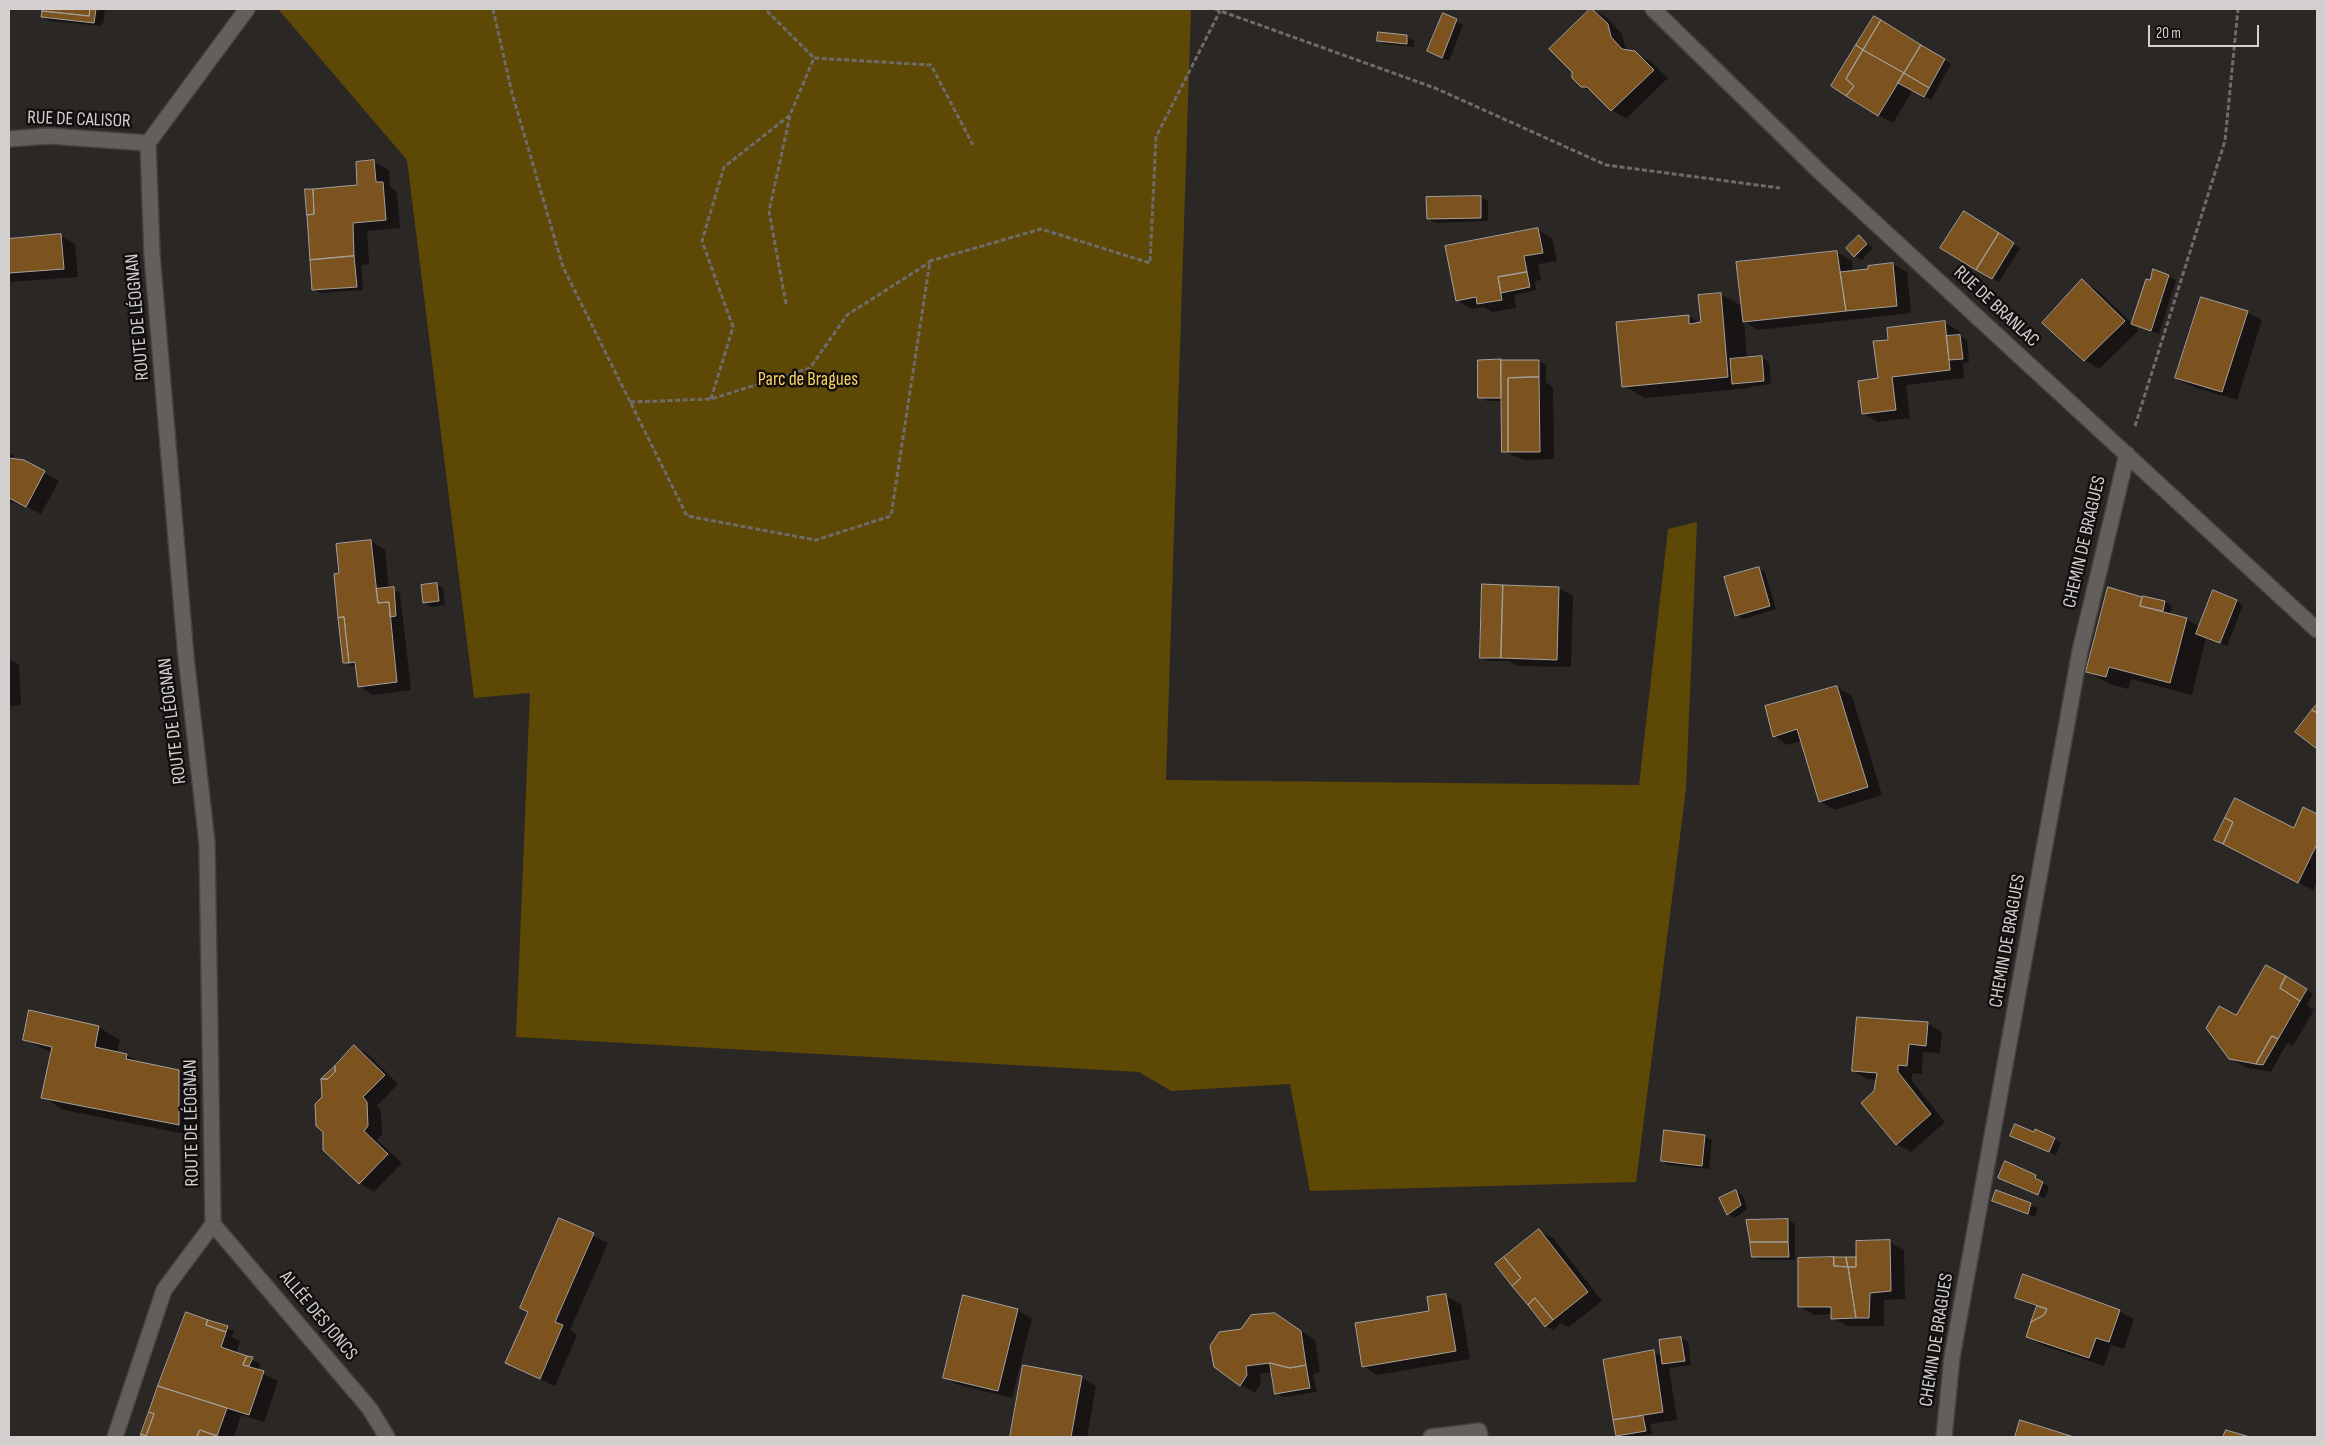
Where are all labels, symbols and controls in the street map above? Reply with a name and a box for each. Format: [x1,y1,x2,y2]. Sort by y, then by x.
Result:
scale bar [2151,15,2262,47]
text: 20 m [2156,24,2181,43]
street label: RUE DE CALISOR [27,107,131,133]
street label: ROUTE DE LÉOGNAN [121,253,155,381]
street label: RUE DE BRANLAC [1949,262,2043,352]
park label: Parc de Bragues [758,369,858,391]
street label: CHEMIN DE BRAGUES [2059,474,2111,610]
street label: ROUTE DE LÉOGNAN [154,656,192,786]
street label: CHEMIN DE BRAGUES [1985,873,2031,1009]
street label: ROUTE DE LÉOGNAN [179,1059,205,1187]
street label: ALLÉE DES JONCS [274,1267,362,1365]
street label: CHEMIN DE BRAGUES [1915,1272,1959,1408]

